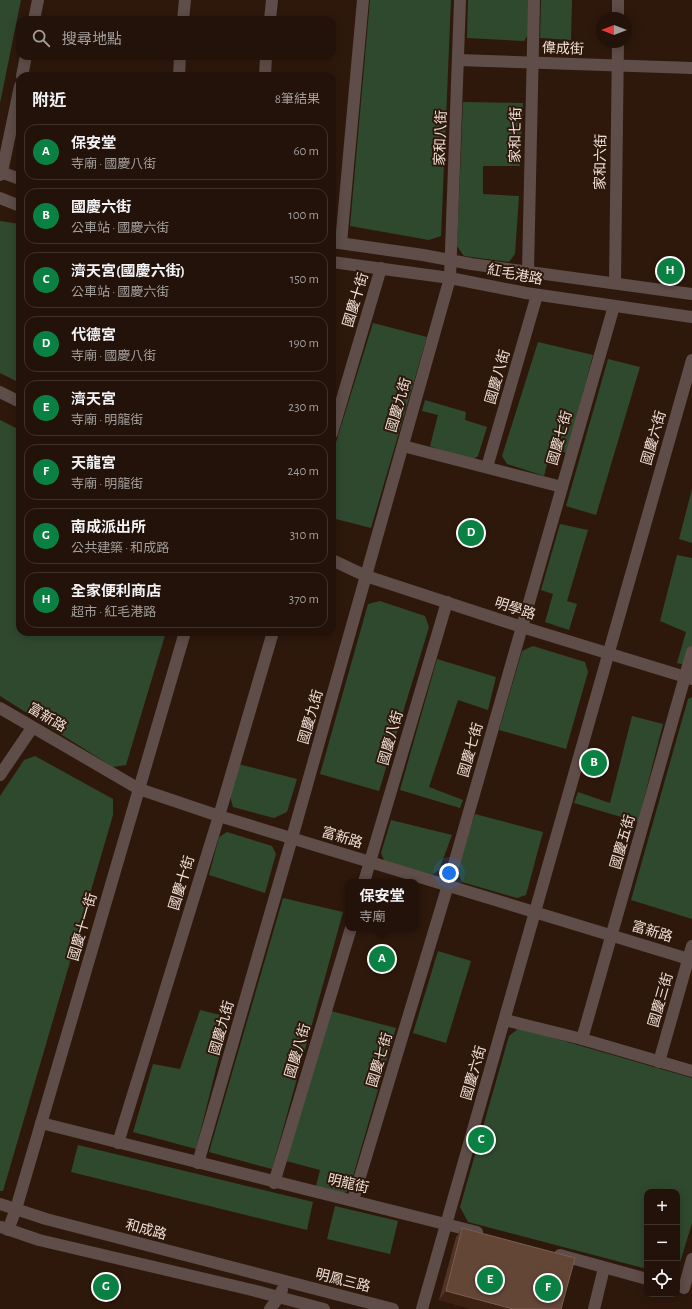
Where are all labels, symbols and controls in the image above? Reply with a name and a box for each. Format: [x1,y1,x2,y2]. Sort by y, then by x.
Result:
north arrow [596,12,632,48]
search box [16,16,336,60]
icon: search [30,27,52,49]
text: 搜尋地點 [62,32,122,47]
street label: 偉成街 [542,40,584,57]
text: 附近 [32,92,66,109]
text: 8筆結果 [275,93,320,106]
street label: 家和七街 [507,107,523,163]
street label: 家和八街 [431,110,449,166]
street label: 家和六街 [592,134,608,190]
text: 保安堂 [71,136,116,151]
text: A [42,145,50,158]
text: 60 m [293,145,319,158]
text: 寺廟 · 國慶八街 [71,158,156,171]
text: 國慶六街 [71,200,131,215]
text: B [42,209,50,222]
text: 100 m [288,209,319,222]
text: 公車站 · 國慶六街 [71,222,169,235]
pin: H [657,256,683,286]
street label: 紅毛港路 [486,262,544,287]
text: 濟天宮(國慶六街) [71,264,185,279]
street label: 國慶十街 [340,271,371,329]
text: C [43,273,49,286]
text: 150 m [290,273,319,286]
text: 公車站 · 國慶六街 [71,286,169,299]
text: 代德宮 [71,328,116,343]
text: D [42,337,50,350]
text: 190 m [289,337,319,350]
street label: 國慶八街 [483,348,512,406]
text: 寺廟 · 國慶八街 [71,350,156,363]
street label: 國慶九街 [384,376,413,434]
text: 濟天宮 [71,392,116,407]
text: E [43,401,49,414]
text: 230 m [288,401,319,414]
street label: 國慶七街 [545,409,574,467]
street label: 國慶六街 [639,409,668,467]
text: 寺廟 · 明龍街 [71,414,143,427]
text: 天龍宮 [71,456,116,471]
text: F [43,465,49,478]
text: 240 m [287,465,319,478]
text: 寺廟 · 明龍街 [71,478,143,491]
pin: D [458,518,484,548]
text: 南成派出所 [71,520,146,535]
text: G [42,529,50,542]
text: 310 m [290,529,319,542]
text: 公共建築 · 和成路 [71,542,169,555]
text: 全家便利商店 [71,584,161,599]
text: H [41,593,51,606]
text: 370 m [289,593,319,606]
street label: 明學路 [493,595,537,622]
text: 超市 · 紅毛港路 [71,606,156,619]
street label: 國慶九街 [296,688,325,746]
street label: 富新路 [25,700,69,735]
street label: 國慶八街 [376,709,405,767]
street label: 國慶七街 [456,721,485,779]
pin: B [581,748,607,778]
street label: 國慶五街 [608,813,637,871]
street label: 富新路 [320,824,364,851]
street label: 國慶十街 [166,854,197,912]
your location [439,863,459,883]
popup [345,879,419,931]
text: 保安堂 [359,889,405,904]
street label: 國慶十一街 [66,891,99,963]
text: 寺廟 [359,911,386,924]
street label: 富新路 [630,918,674,945]
pin: A [369,944,395,974]
street label: 國慶三街 [646,971,675,1029]
street label: 國慶九街 [207,999,236,1057]
street label: 國慶八街 [282,1022,313,1080]
street label: 國慶七街 [364,1031,395,1089]
street label: 國慶六街 [459,1044,488,1102]
pin: C [468,1125,494,1155]
street label: 明龍街 [326,1171,370,1196]
map controls [644,1189,680,1297]
button: + [644,1189,680,1225]
street label: 和成路 [124,1217,168,1242]
button: − [644,1225,680,1261]
button: locate [644,1261,680,1297]
pin: E [477,1265,503,1295]
street label: 明鳳三路 [314,1266,372,1295]
pin: G [93,1272,119,1302]
pin: F [535,1273,561,1303]

